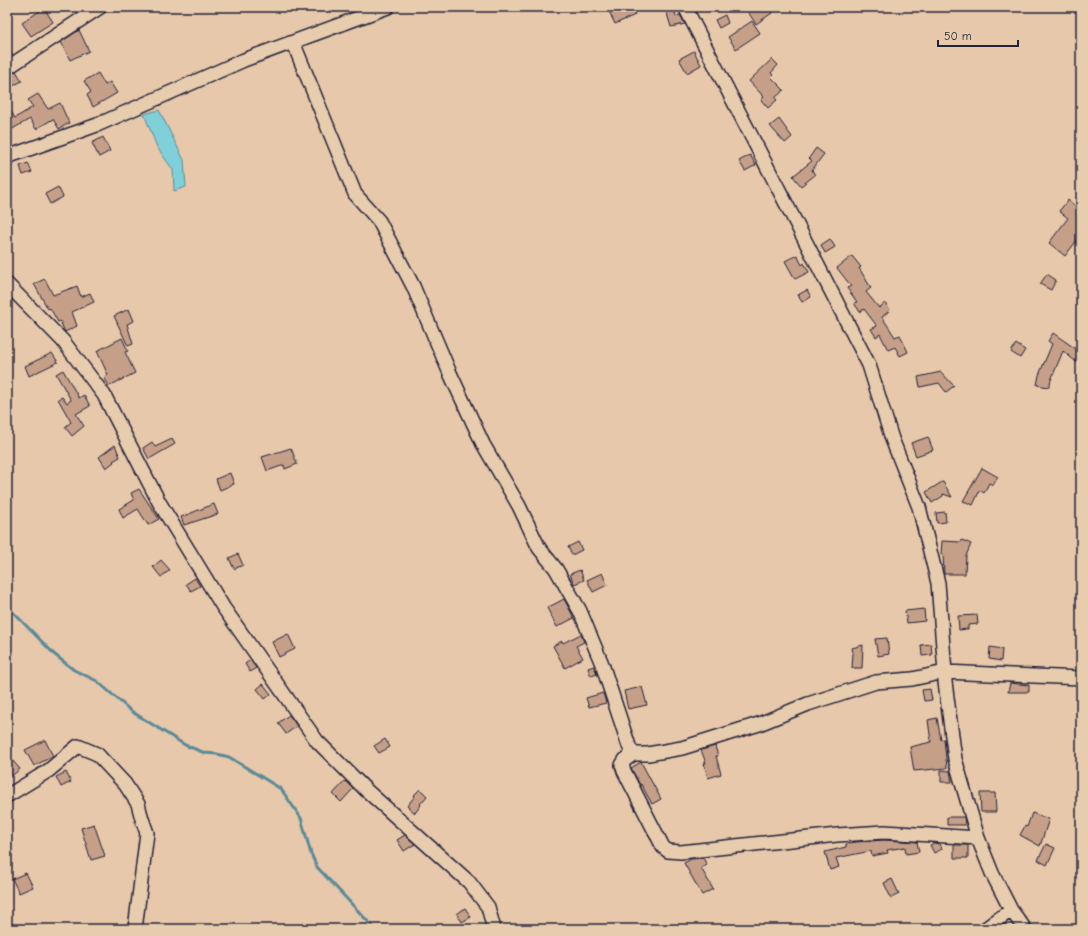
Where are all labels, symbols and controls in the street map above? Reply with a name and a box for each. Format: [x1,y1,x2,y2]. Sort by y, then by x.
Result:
scale bar [938,22,1018,48]
text: 50 m [944,29,972,43]

